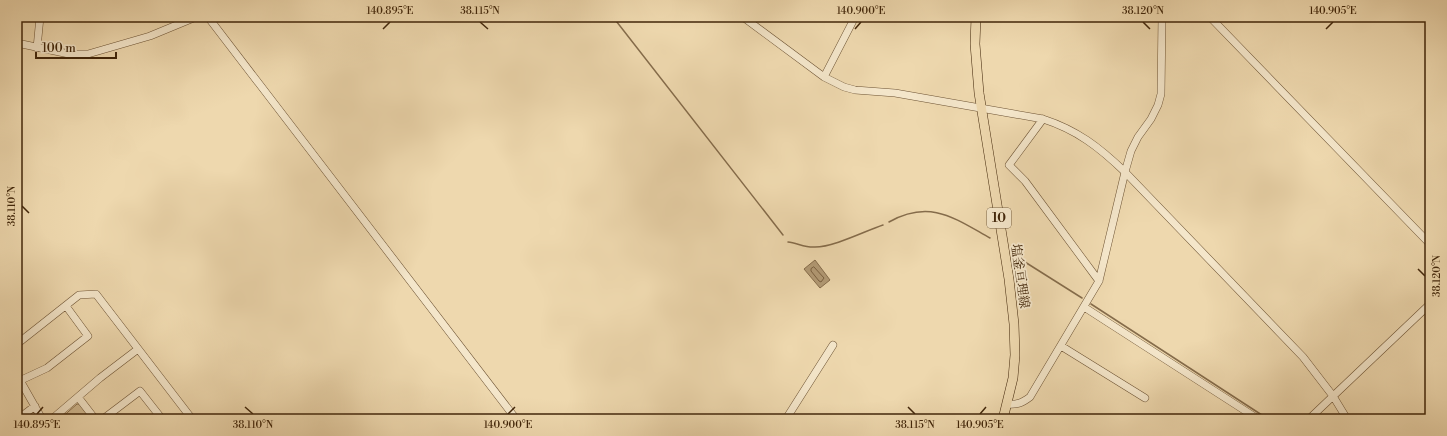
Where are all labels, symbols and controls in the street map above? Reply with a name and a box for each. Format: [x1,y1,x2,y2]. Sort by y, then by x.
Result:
text: 140.895°E [367,5,414,17]
text: 38.115°N [460,5,500,17]
text: 140.900°E [837,5,885,17]
text: 38.120°N [1122,5,1165,17]
text: 140.905°E [1309,5,1357,17]
scale bar [36,34,116,60]
text: 100 m [42,41,76,56]
text: 38.110°N [6,185,18,226]
road number: 10 [987,208,1011,228]
street label: 塩釜亘理線 [1008,243,1032,309]
text: 38.120°N [1431,254,1443,297]
text: 140.895°E [14,419,61,431]
text: 38.110°N [233,419,274,431]
text: 140.900°E [484,419,532,431]
text: 38.115°N [895,419,935,431]
text: 140.905°E [956,419,1004,431]

